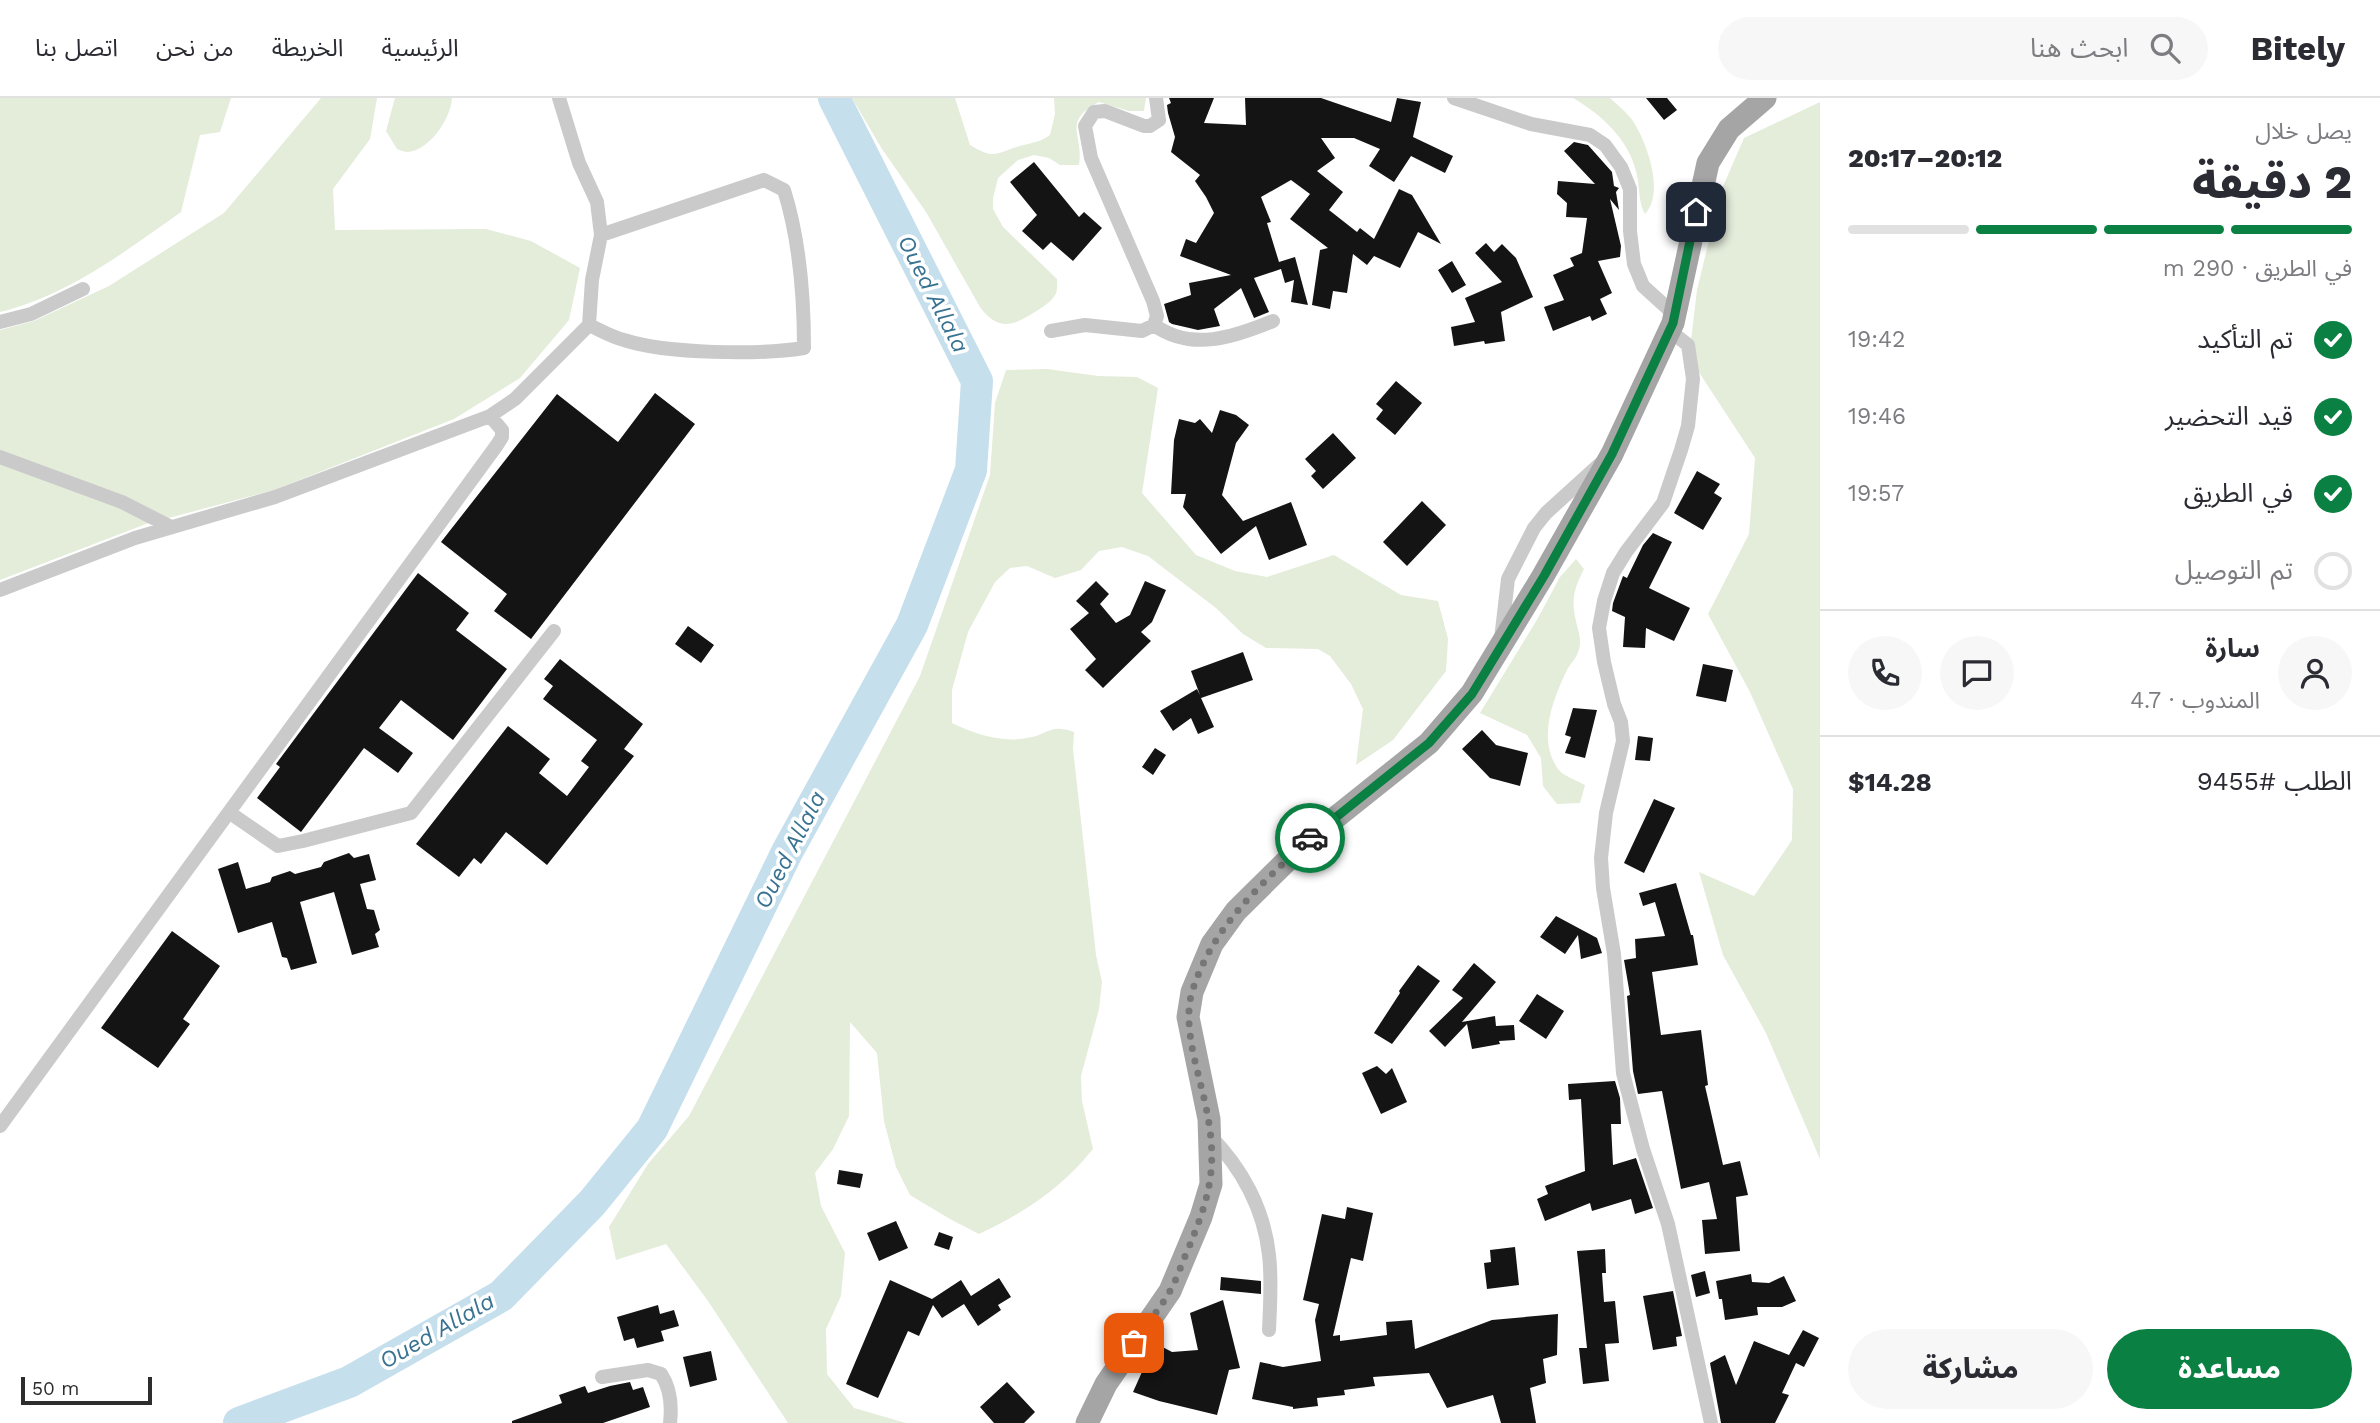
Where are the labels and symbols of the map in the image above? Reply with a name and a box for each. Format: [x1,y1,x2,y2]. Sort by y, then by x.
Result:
pin [1666,182,1726,242]
water label: Oued Allala [892,231,974,357]
water label: Oued Allala [749,787,831,913]
courier [1275,803,1345,873]
water label: Oued Allala [375,1287,499,1375]
pin [1104,1313,1164,1373]
scale bar [21,1374,152,1406]

